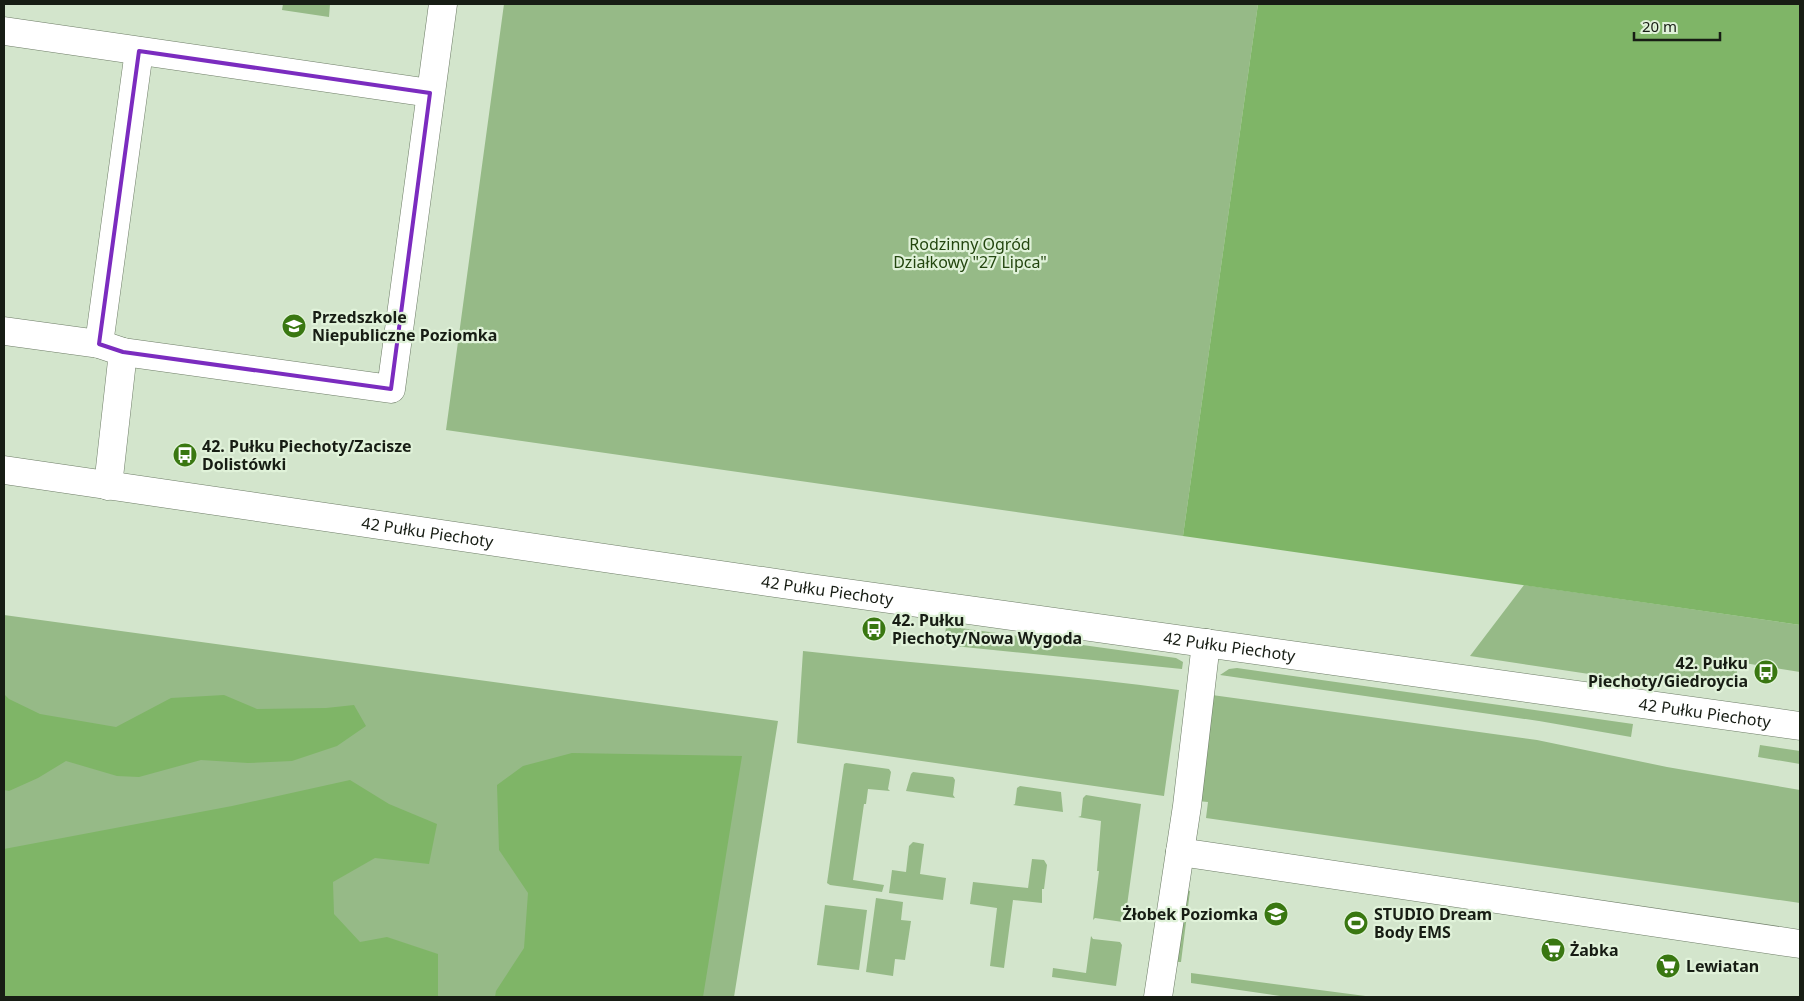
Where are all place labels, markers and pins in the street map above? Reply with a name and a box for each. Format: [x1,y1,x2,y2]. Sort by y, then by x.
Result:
place label: Przedszkole Niepubliczne Poziomka [312,306,497,346]
school or university icon: Przedszkole Niepubliczne Poziomka [281,313,307,339]
place label: 42. Pułku Piechoty/Zacisze Dolistówki [202,435,412,475]
bus stop icon: 42. Pułku Piechoty/Zacisze Dolistówki [172,442,198,468]
place label: 42. Pułku Piechoty/Nowa Wygoda [892,609,1082,649]
bus stop icon: 42. Pułku Piechoty/Nowa Wygoda [861,616,887,642]
place label: 42. Pułku Piechoty/Giedroycia [1588,652,1748,692]
bus stop icon: 42. Pułku Piechoty/Giedroycia [1753,659,1779,685]
school or university icon: Żłobek Poziomka [1263,901,1289,927]
place label: Żłobek Poziomka [1123,903,1258,925]
place label: STUDIO Dream Body EMS [1374,903,1492,943]
sports icon: STUDIO Dream Body EMS [1343,910,1369,936]
supermarket icon: Żabka [1540,937,1566,963]
place label: Żabka [1570,939,1618,961]
supermarket icon: Lewiatan [1655,953,1681,979]
place label: Lewiatan [1686,955,1759,977]

